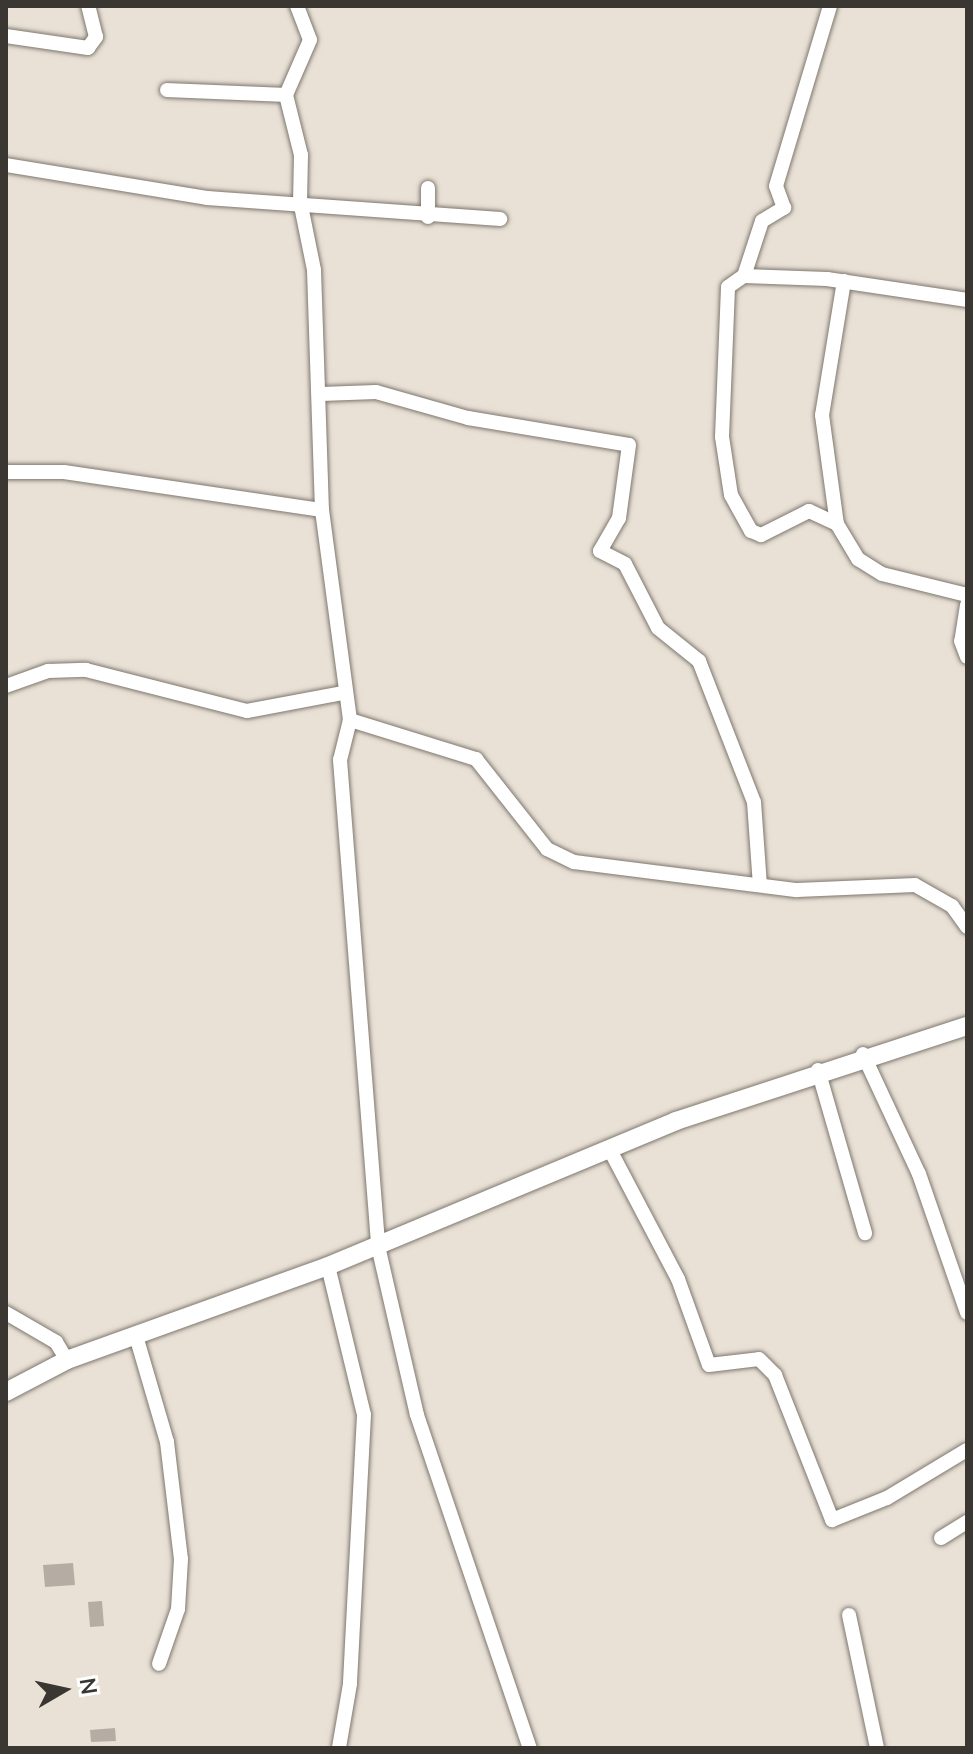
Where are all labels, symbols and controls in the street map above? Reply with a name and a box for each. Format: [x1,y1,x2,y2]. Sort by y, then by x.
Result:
north arrow [24,1650,104,1730]
text: N [72,1676,104,1697]

